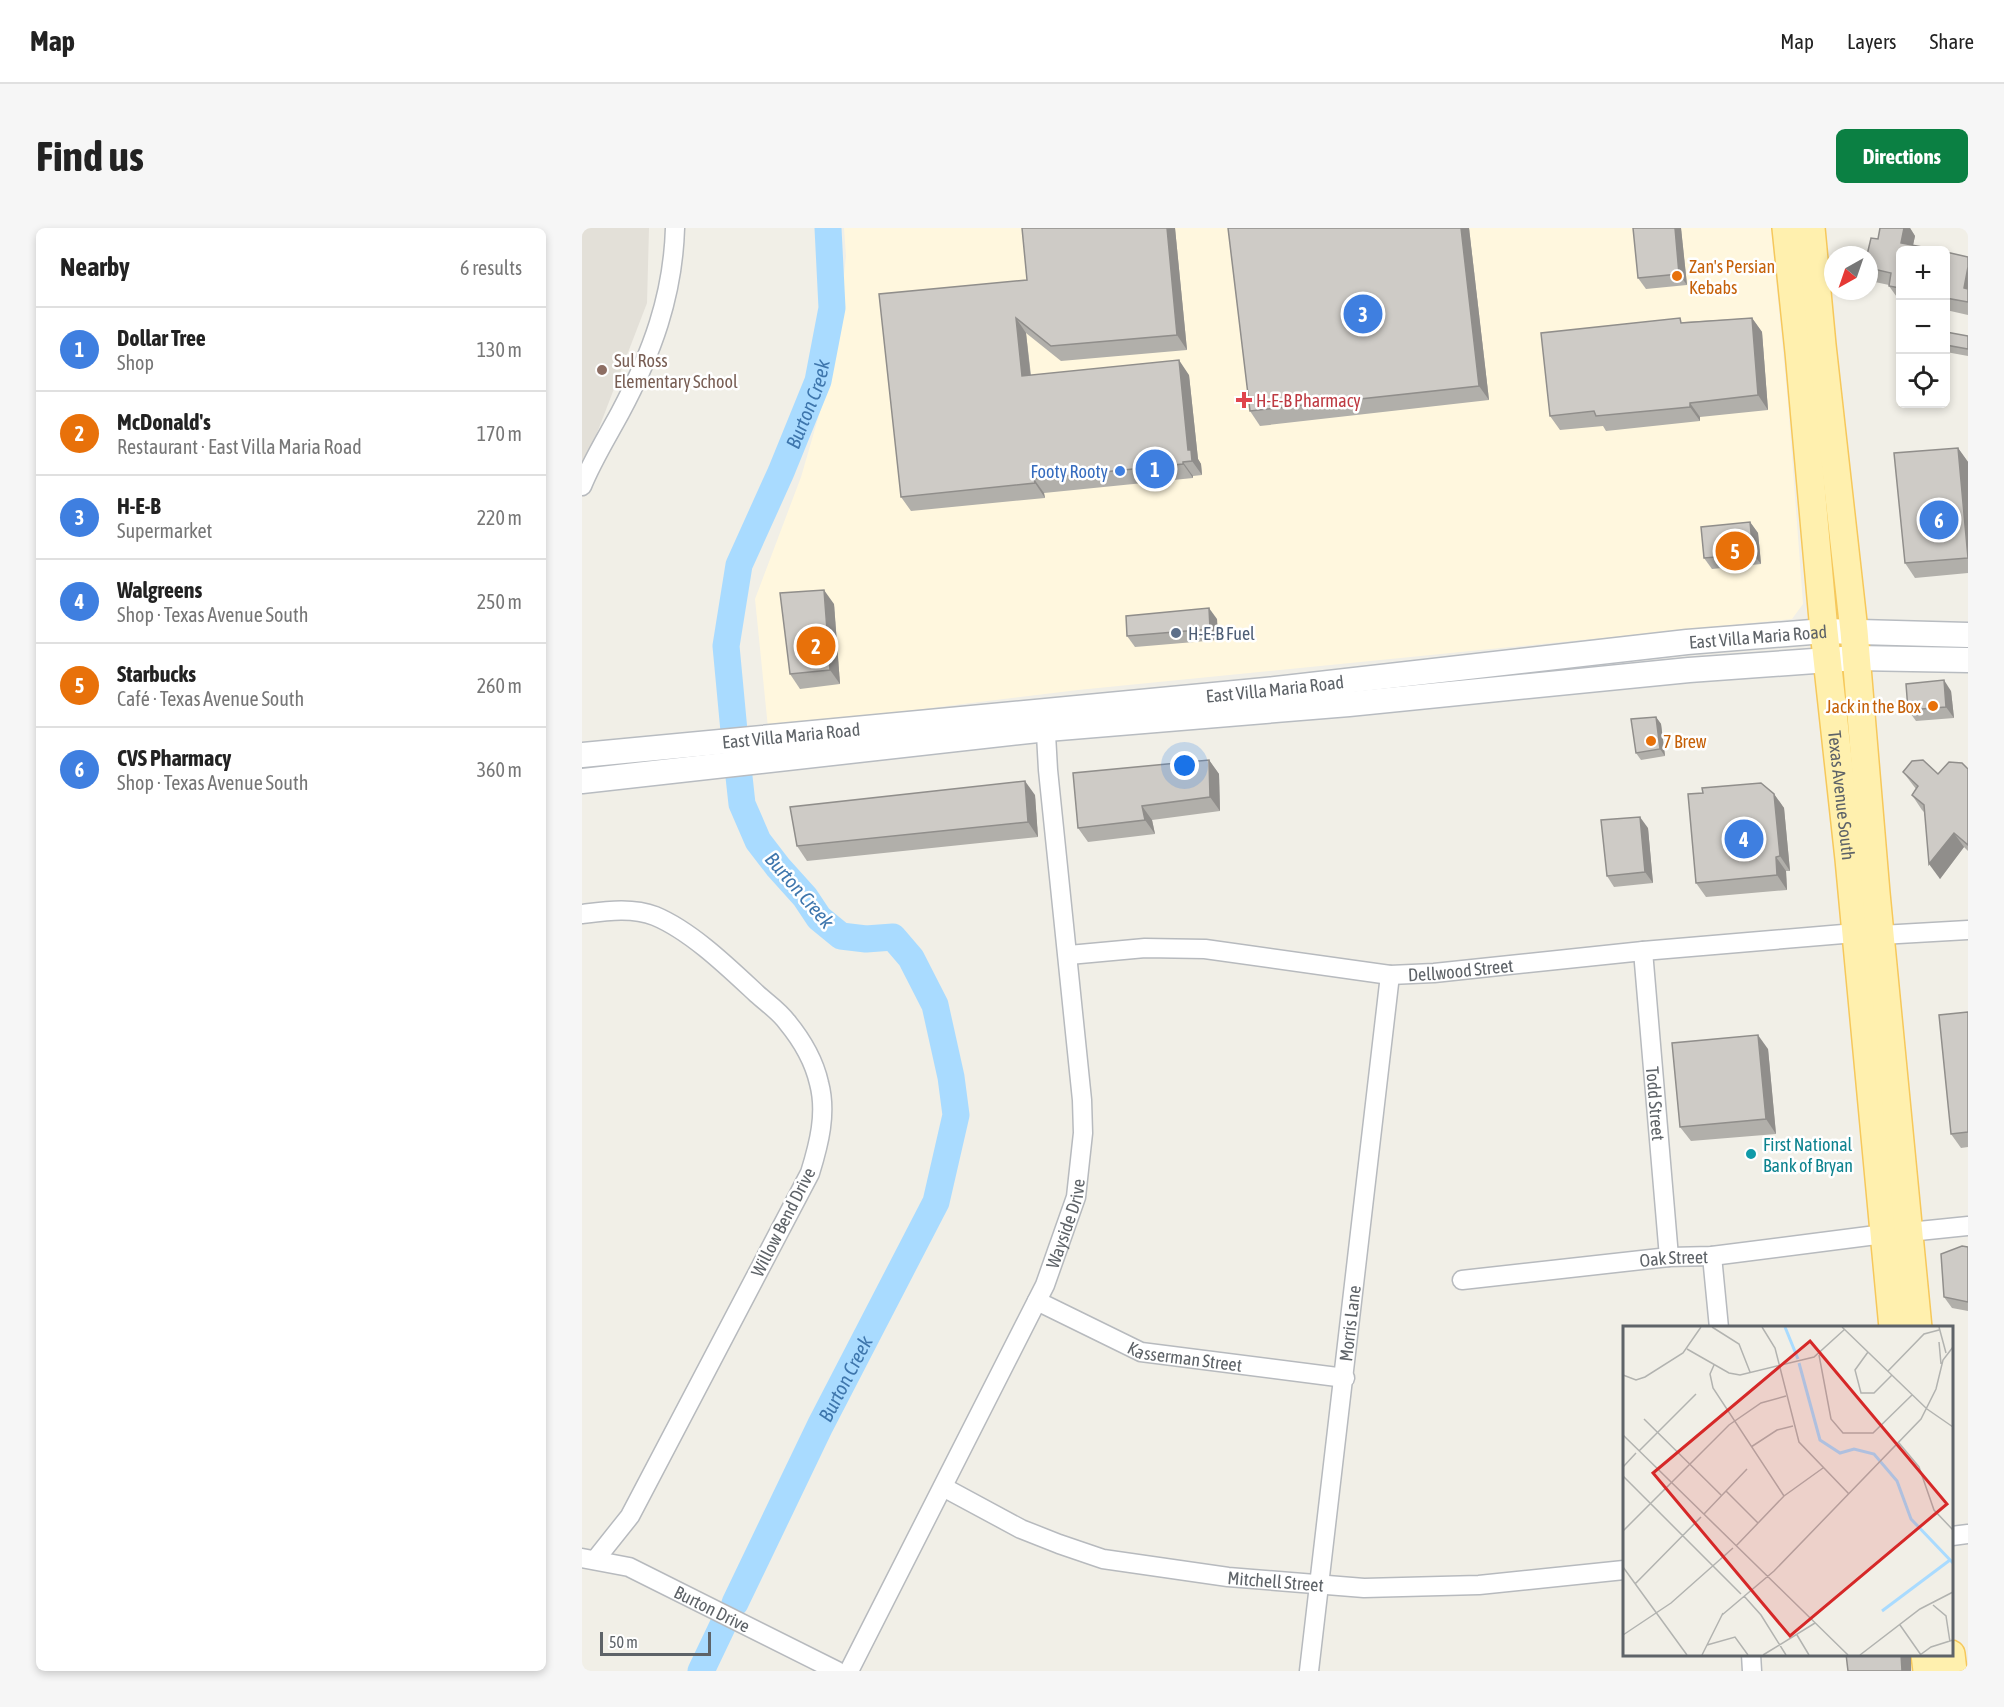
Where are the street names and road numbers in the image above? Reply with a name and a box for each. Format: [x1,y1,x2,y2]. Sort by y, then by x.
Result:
street label: East Villa Maria Road [1688,620,1828,652]
street label: East Villa Maria Road [1205,671,1345,706]
street label: East Villa Maria Road [721,718,861,752]
street label: Texas Avenue South [1824,729,1860,861]
street label: Dellwood Street [1407,954,1514,985]
street label: Todd Street [1642,1065,1670,1141]
street label: Willow Bend Drive [747,1164,819,1280]
street label: Wayside Drive [1041,1178,1088,1271]
street label: Oak Street [1638,1246,1708,1271]
street label: Morris Lane [1335,1284,1364,1362]
street label: Kasserman Street [1124,1337,1243,1375]
street label: Mitchell Street [1227,1567,1325,1595]
street label: Burton Drive [671,1581,754,1636]

